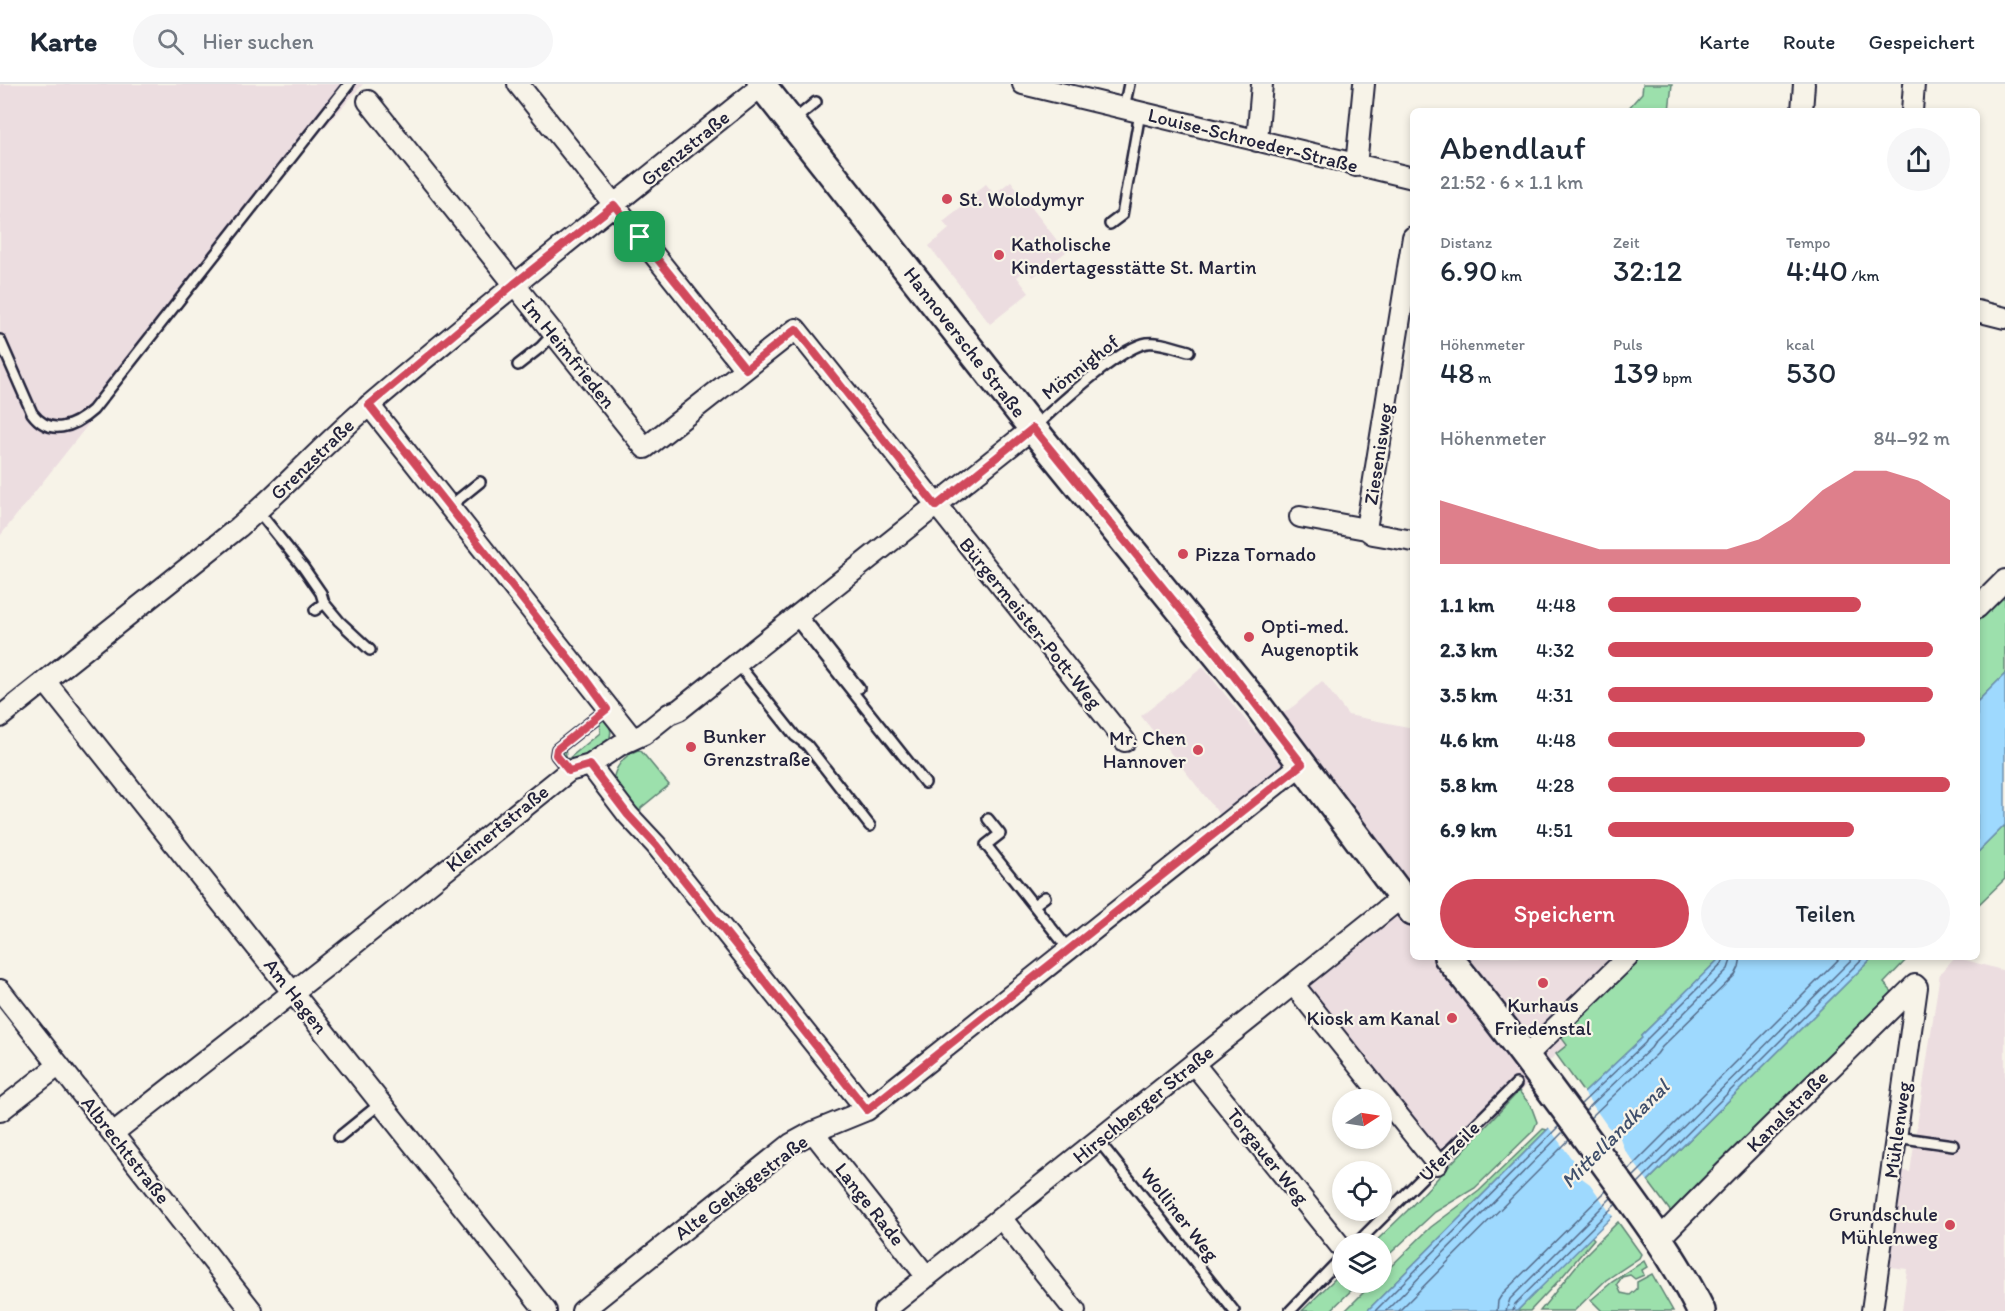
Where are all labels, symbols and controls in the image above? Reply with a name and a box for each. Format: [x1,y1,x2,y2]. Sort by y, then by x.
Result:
search box [133,14,553,68]
text: Karte [30,24,97,58]
icon: search [154,25,187,58]
text: Hier suchen [202,28,314,55]
text: Karte [1699,29,1750,54]
text: Route [1783,29,1836,54]
text: Gespeichert [1869,29,1975,54]
street label: Louise-Schroeder-Straße [1145,102,1361,178]
street label: Grenzstraße [636,105,734,191]
text: Abendlauf [1440,128,1586,167]
button: share [1887,128,1950,191]
text: 21:52 · 6 × 1.1 km [1440,170,1583,194]
place label: St. Wolodymyr [959,187,1084,211]
marker: St. Wolodymyr [940,192,954,206]
pin [614,211,665,262]
icon: arrive [623,220,656,253]
place label: Katholische Kindertagesstätte St. Martin [1011,232,1257,279]
text: Distanz [1440,233,1492,252]
text: Zeit [1613,233,1640,252]
text: Tempo [1786,233,1831,252]
marker: Katholische Kindertagesstätte St. Martin [992,248,1006,262]
text: 6.90 [1440,252,1497,289]
text: 32:12 [1613,252,1682,289]
text: 4:40 [1786,252,1848,289]
street label: Hannoversche Straße [899,262,1031,422]
text: km [1497,266,1522,285]
text: /km [1848,266,1879,285]
street label: Im Heimfrieden [517,293,621,413]
street label: Mönnighof [1036,329,1124,405]
text: Höhenmeter [1440,335,1525,354]
text: Puls [1613,335,1643,354]
text: kcal [1786,335,1814,354]
text: 48 [1440,354,1474,391]
text: 139 [1613,354,1659,391]
text: 530 [1786,354,1837,391]
text: m [1474,368,1492,387]
text: bpm [1659,368,1692,387]
street label: Ziesenisweg [1358,401,1398,507]
street label: Grenzstraße [265,413,359,505]
text: Höhenmeter [1440,426,1546,450]
text: 84–92 m [1874,426,1950,450]
street label: Bürgermeister-Pott-Weg [954,532,1108,714]
place label: Pizza Tornado [1195,542,1316,566]
marker: Pizza Tornado [1176,547,1190,561]
text: 1.1 km [1440,593,1494,617]
text: 4:48 [1536,593,1576,617]
place label: Opti-med. Augenoptik [1261,614,1359,661]
marker: Opti-med. Augenoptik [1242,630,1256,644]
text: 2.3 km [1440,638,1497,662]
text: 4:32 [1536,638,1574,662]
text: 3.5 km [1440,683,1497,707]
text: 4:31 [1536,683,1573,707]
place label: Bunker Grenzstraße [703,724,810,771]
place label: Mr. Chen Hannover [1103,726,1186,773]
text: 4.6 km [1440,728,1498,752]
text: 4:48 [1536,728,1576,752]
marker: Bunker Grenzstraße [684,740,698,754]
marker: Mr. Chen Hannover [1191,743,1205,757]
text: 5.8 km [1440,773,1497,797]
text: 4:28 [1536,773,1574,797]
street label: Kleinertstraße [441,779,553,877]
text: 6.9 km [1440,818,1497,842]
text: 4:51 [1536,818,1573,842]
button: Speichern [1440,879,1689,948]
button: Teilen [1701,879,1950,948]
street label: Am Hagen [259,953,333,1039]
marker: Kurhaus Friedenstal [1536,976,1550,990]
place label: Kurhaus Friedenstal [1495,993,1592,1040]
place label: Kiosk am Kanal [1307,1006,1440,1030]
marker: Kiosk am Kanal [1445,1011,1459,1025]
street label: Hirschberger Straße [1068,1040,1218,1168]
street label: Kanalstraße [1741,1065,1833,1157]
water label: Mittellandkanal [1555,1073,1675,1193]
street label: Mühlenweg [1878,1079,1916,1180]
north arrow [1332,1089,1392,1149]
map controls [1332,1089,1392,1293]
street label: Albrechtstraße [77,1091,175,1209]
street label: Torgauer Weg [1222,1103,1315,1210]
street label: Uferzeile [1413,1115,1485,1187]
street label: Alte Gehägestraße [670,1129,812,1245]
street label: Lange Rade [830,1158,910,1250]
button: locate [1332,1161,1392,1221]
street label: Wolliner Weg [1136,1162,1225,1266]
place label: Grundschule Mühlenweg [1829,1202,1939,1249]
marker: Grundschule Mühlenweg [1943,1218,1957,1232]
button: layers [1332,1233,1392,1293]

